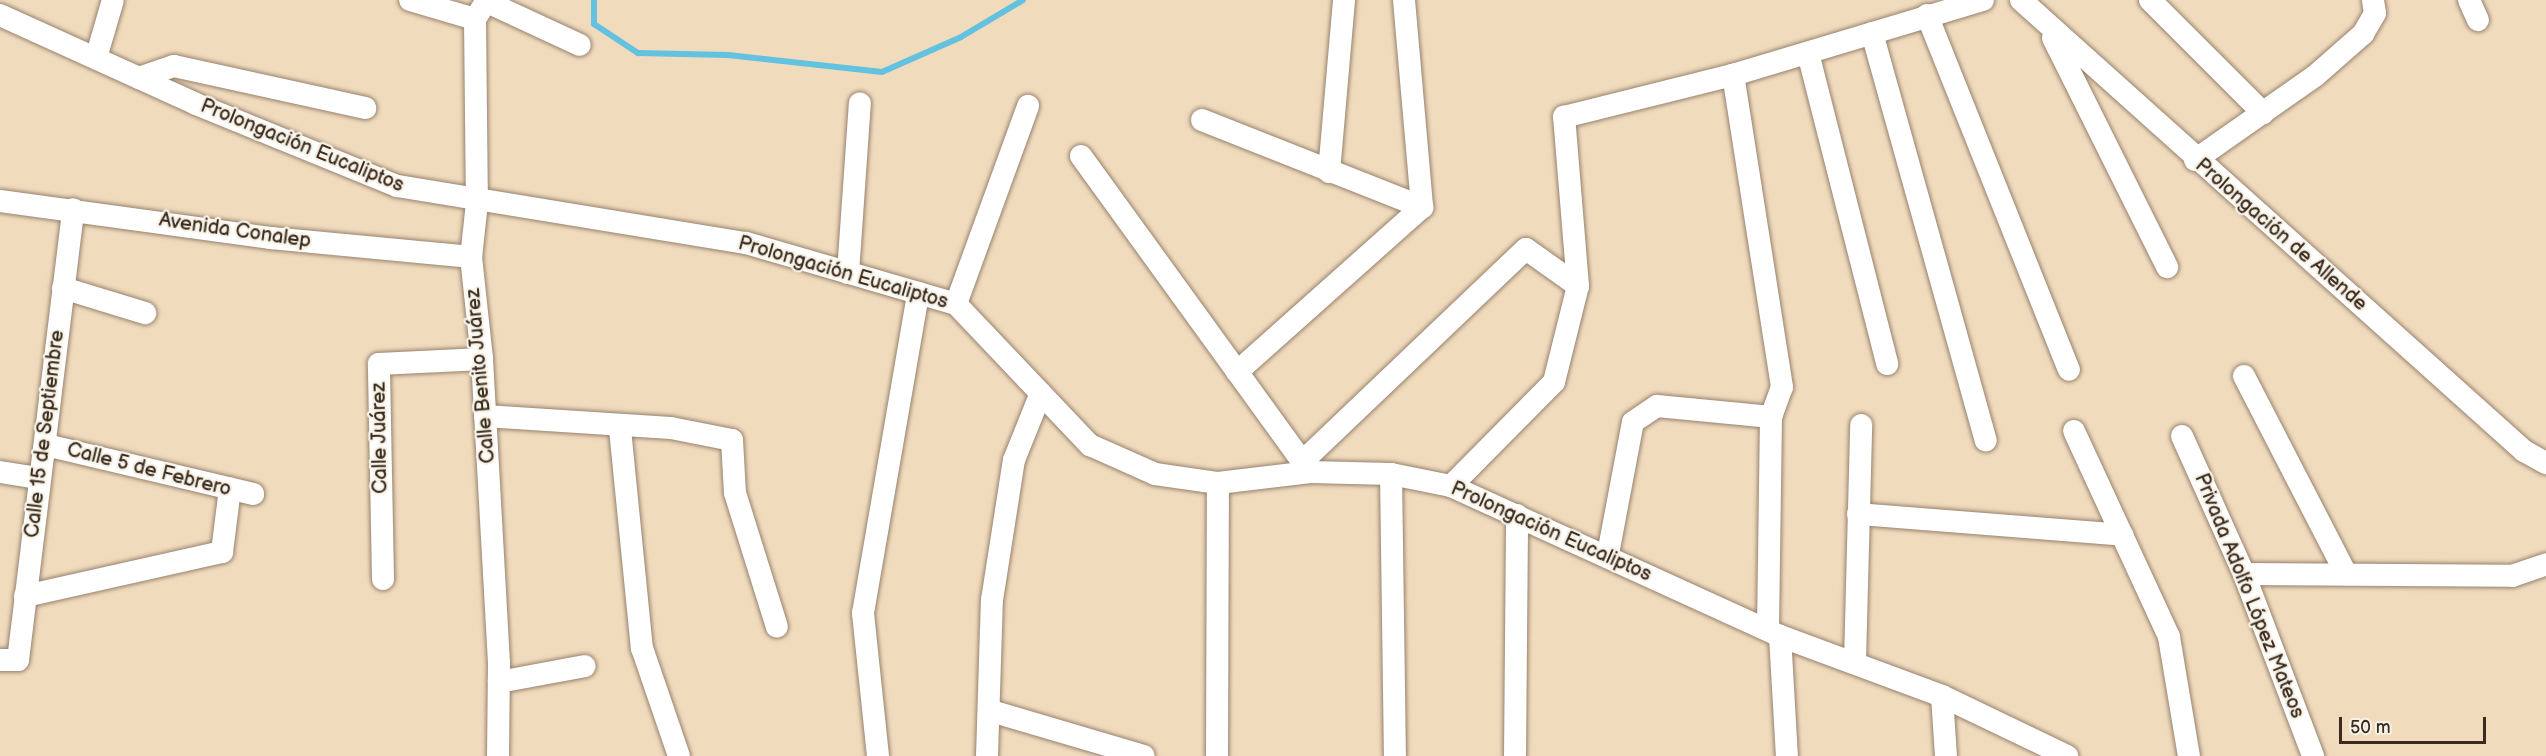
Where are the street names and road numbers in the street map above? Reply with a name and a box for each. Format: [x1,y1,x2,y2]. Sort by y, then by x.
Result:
street label: Prolongación Eucaliptos [197,94,407,198]
street label: Prolongación de Allende [2190,154,2372,316]
street label: Avenida Conalep [158,208,312,254]
street label: Prolongación Eucaliptos [735,232,951,314]
street label: Calle Benito Juárez [461,287,501,465]
street label: Calle 15 de Septiembre [20,329,70,539]
street label: Calle Juárez [367,381,393,495]
street label: Calle 5 de Febrero [64,438,234,502]
street label: Privada Adolfo López Mateos [2189,470,2309,722]
street label: Prolongación Eucaliptos [1447,477,1655,587]

